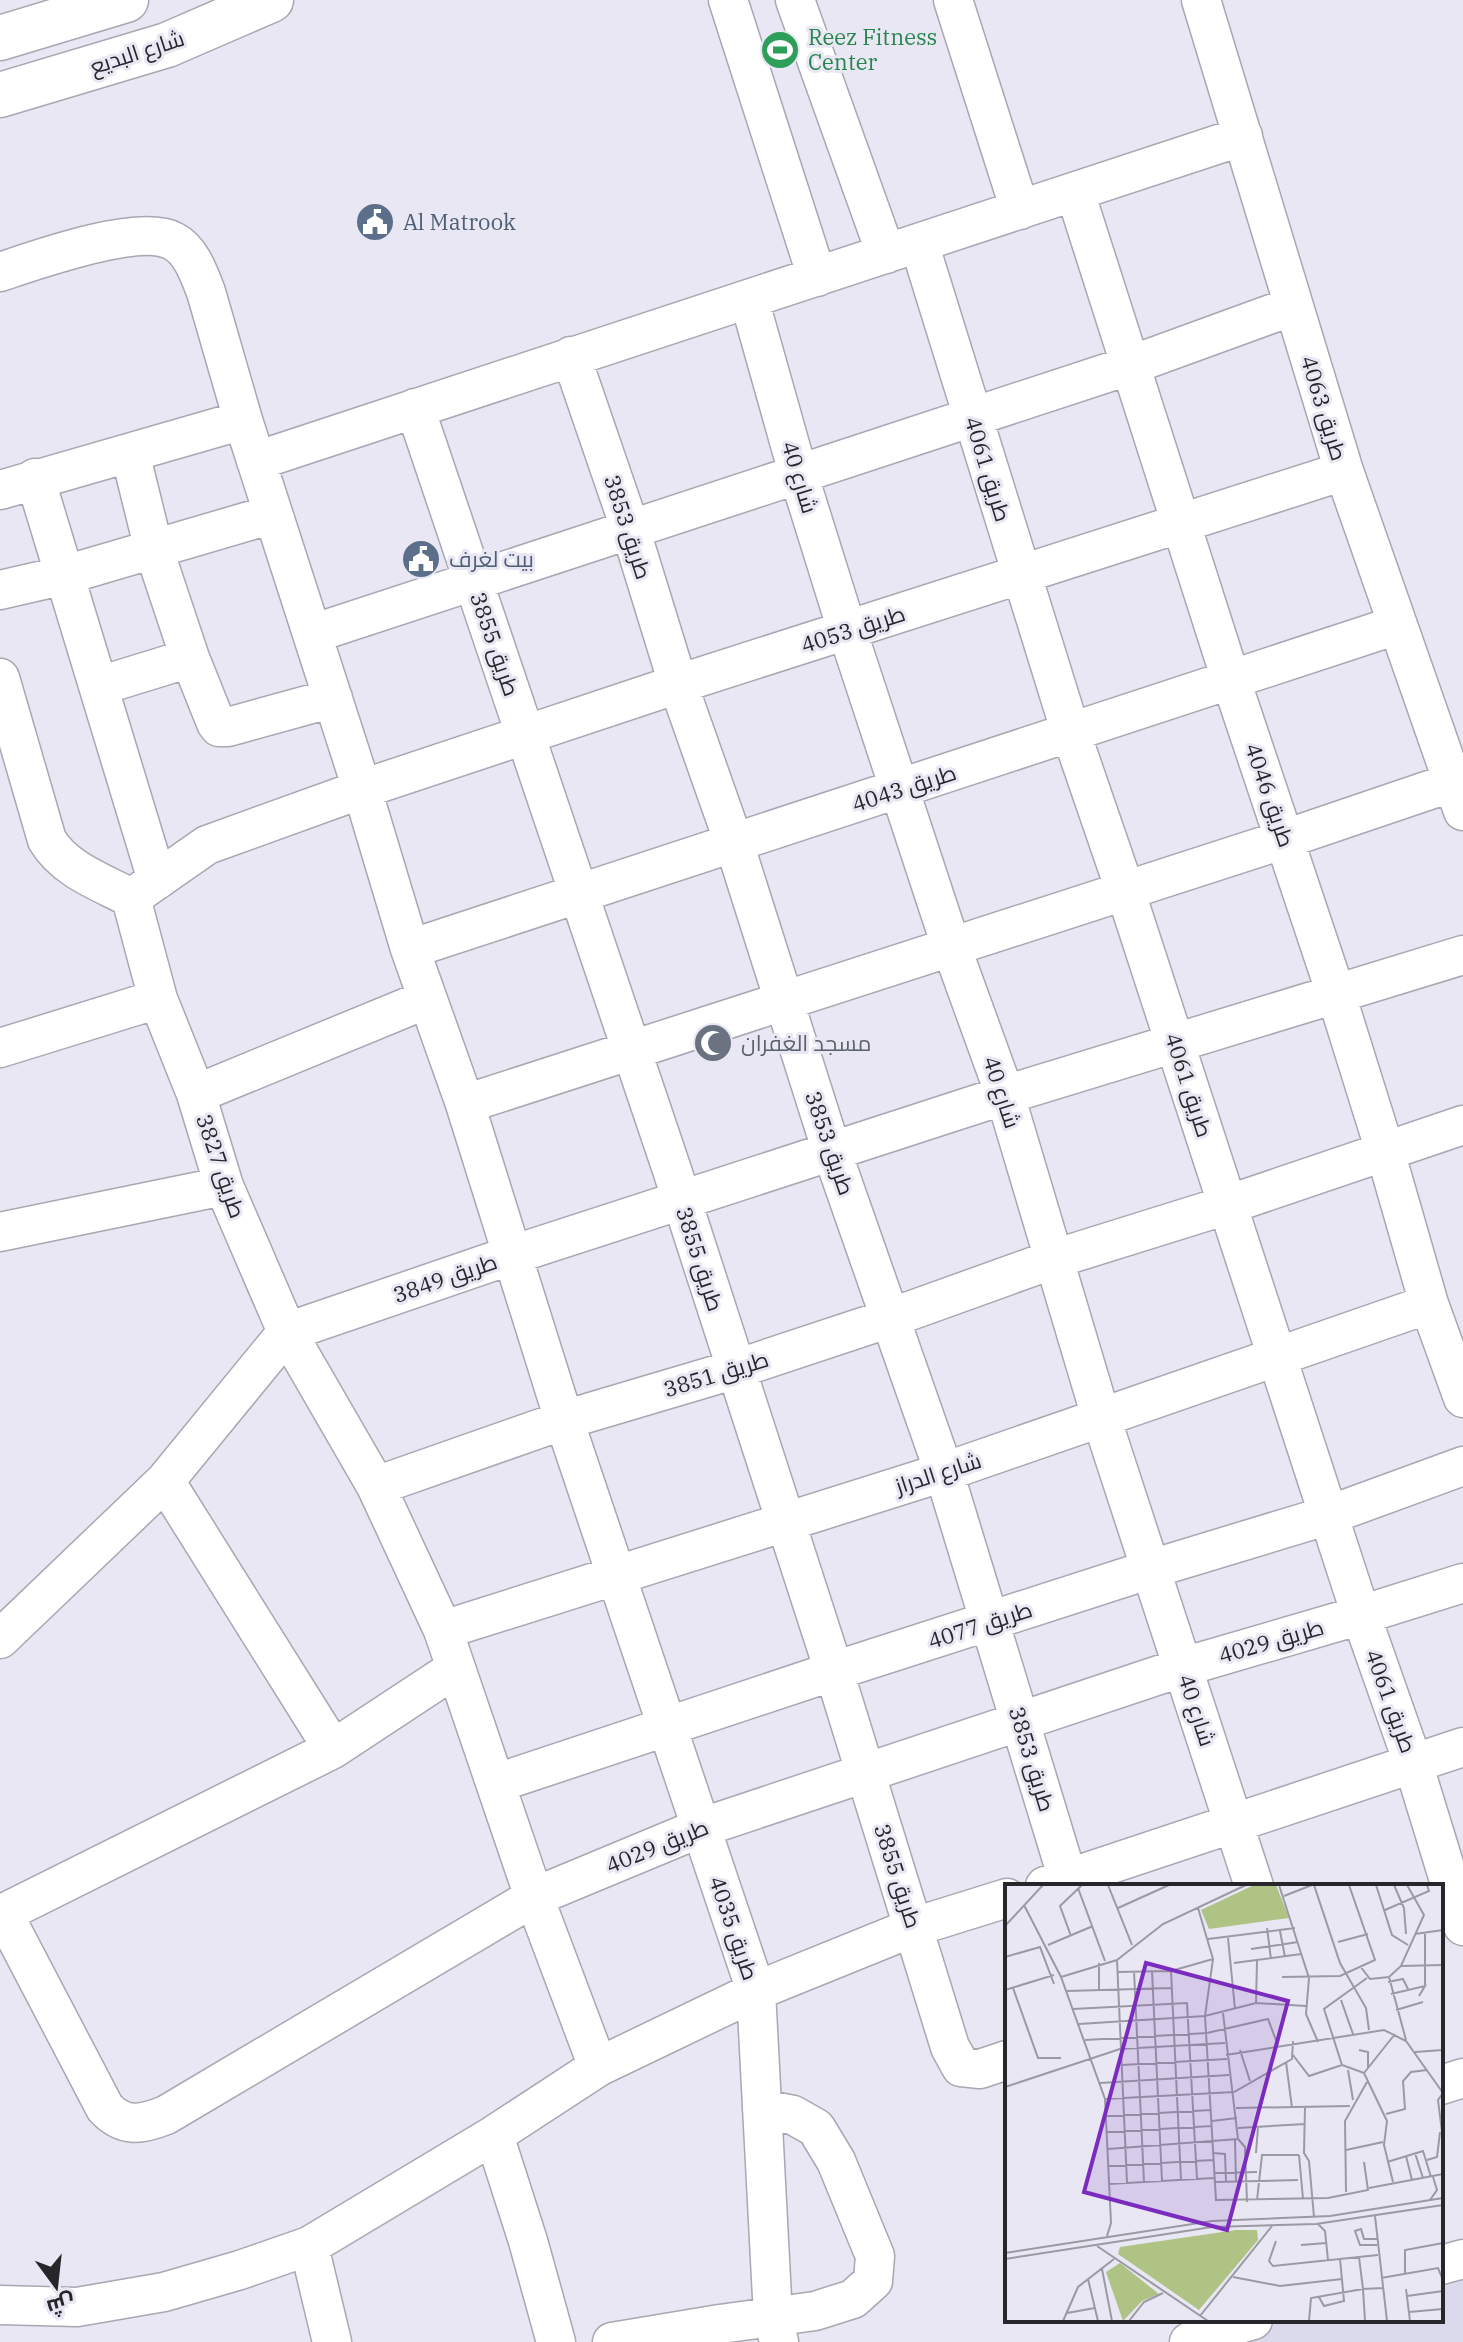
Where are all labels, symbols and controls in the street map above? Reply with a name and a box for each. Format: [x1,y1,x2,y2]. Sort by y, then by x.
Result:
place label: Reez Fitness Center [808,22,937,76]
street label: شارع البديع [86,23,188,81]
sports icon: Reez Fitness Center [759,29,801,71]
public building icon: Al Matrook [354,201,396,243]
place label: Al Matrook [403,207,516,236]
street label: طريق 4063 [1295,352,1354,464]
street label: طريق 4061 [959,413,1018,525]
street label: شارع 40 [775,437,825,517]
street label: طريق 3853 [598,471,659,583]
public building icon: بيت لغرف [400,538,442,580]
place label: بيت لغرف [449,544,534,573]
street label: طريق 3855 [464,588,527,700]
street label: طريق 4053 [797,598,909,659]
street label: طريق 4046 [1239,739,1302,851]
street label: طريق 4043 [848,757,960,818]
mosque icon: مسجد الغفران [692,1022,734,1064]
place label: مسجد الغفران [741,1028,871,1057]
street label: طريق 4061 [1159,1029,1220,1141]
street label: شارع 40 [976,1052,1028,1132]
street label: طريق 3853 [799,1087,862,1199]
street label: طريق 3827 [190,1110,253,1222]
street label: طريق 3855 [670,1203,731,1315]
street label: طريق 3849 [389,1246,501,1309]
street label: طريق 3851 [660,1344,772,1403]
street label: شارع الدراز [889,1445,985,1502]
street label: طريق 4077 [924,1594,1036,1655]
street label: طريق 4029 [1215,1612,1327,1669]
street label: طريق 4061 [1359,1645,1424,1757]
street label: شارع 40 [1171,1670,1223,1750]
street label: طريق 3853 [1003,1703,1062,1815]
street label: طريق 4029 [601,1812,712,1879]
street label: طريق 3855 [868,1820,929,1932]
street label: طريق 4035 [703,1872,766,1984]
inset map [1005,1884,1443,2322]
north arrow [16,2246,96,2326]
text: ش [44,2288,79,2323]

